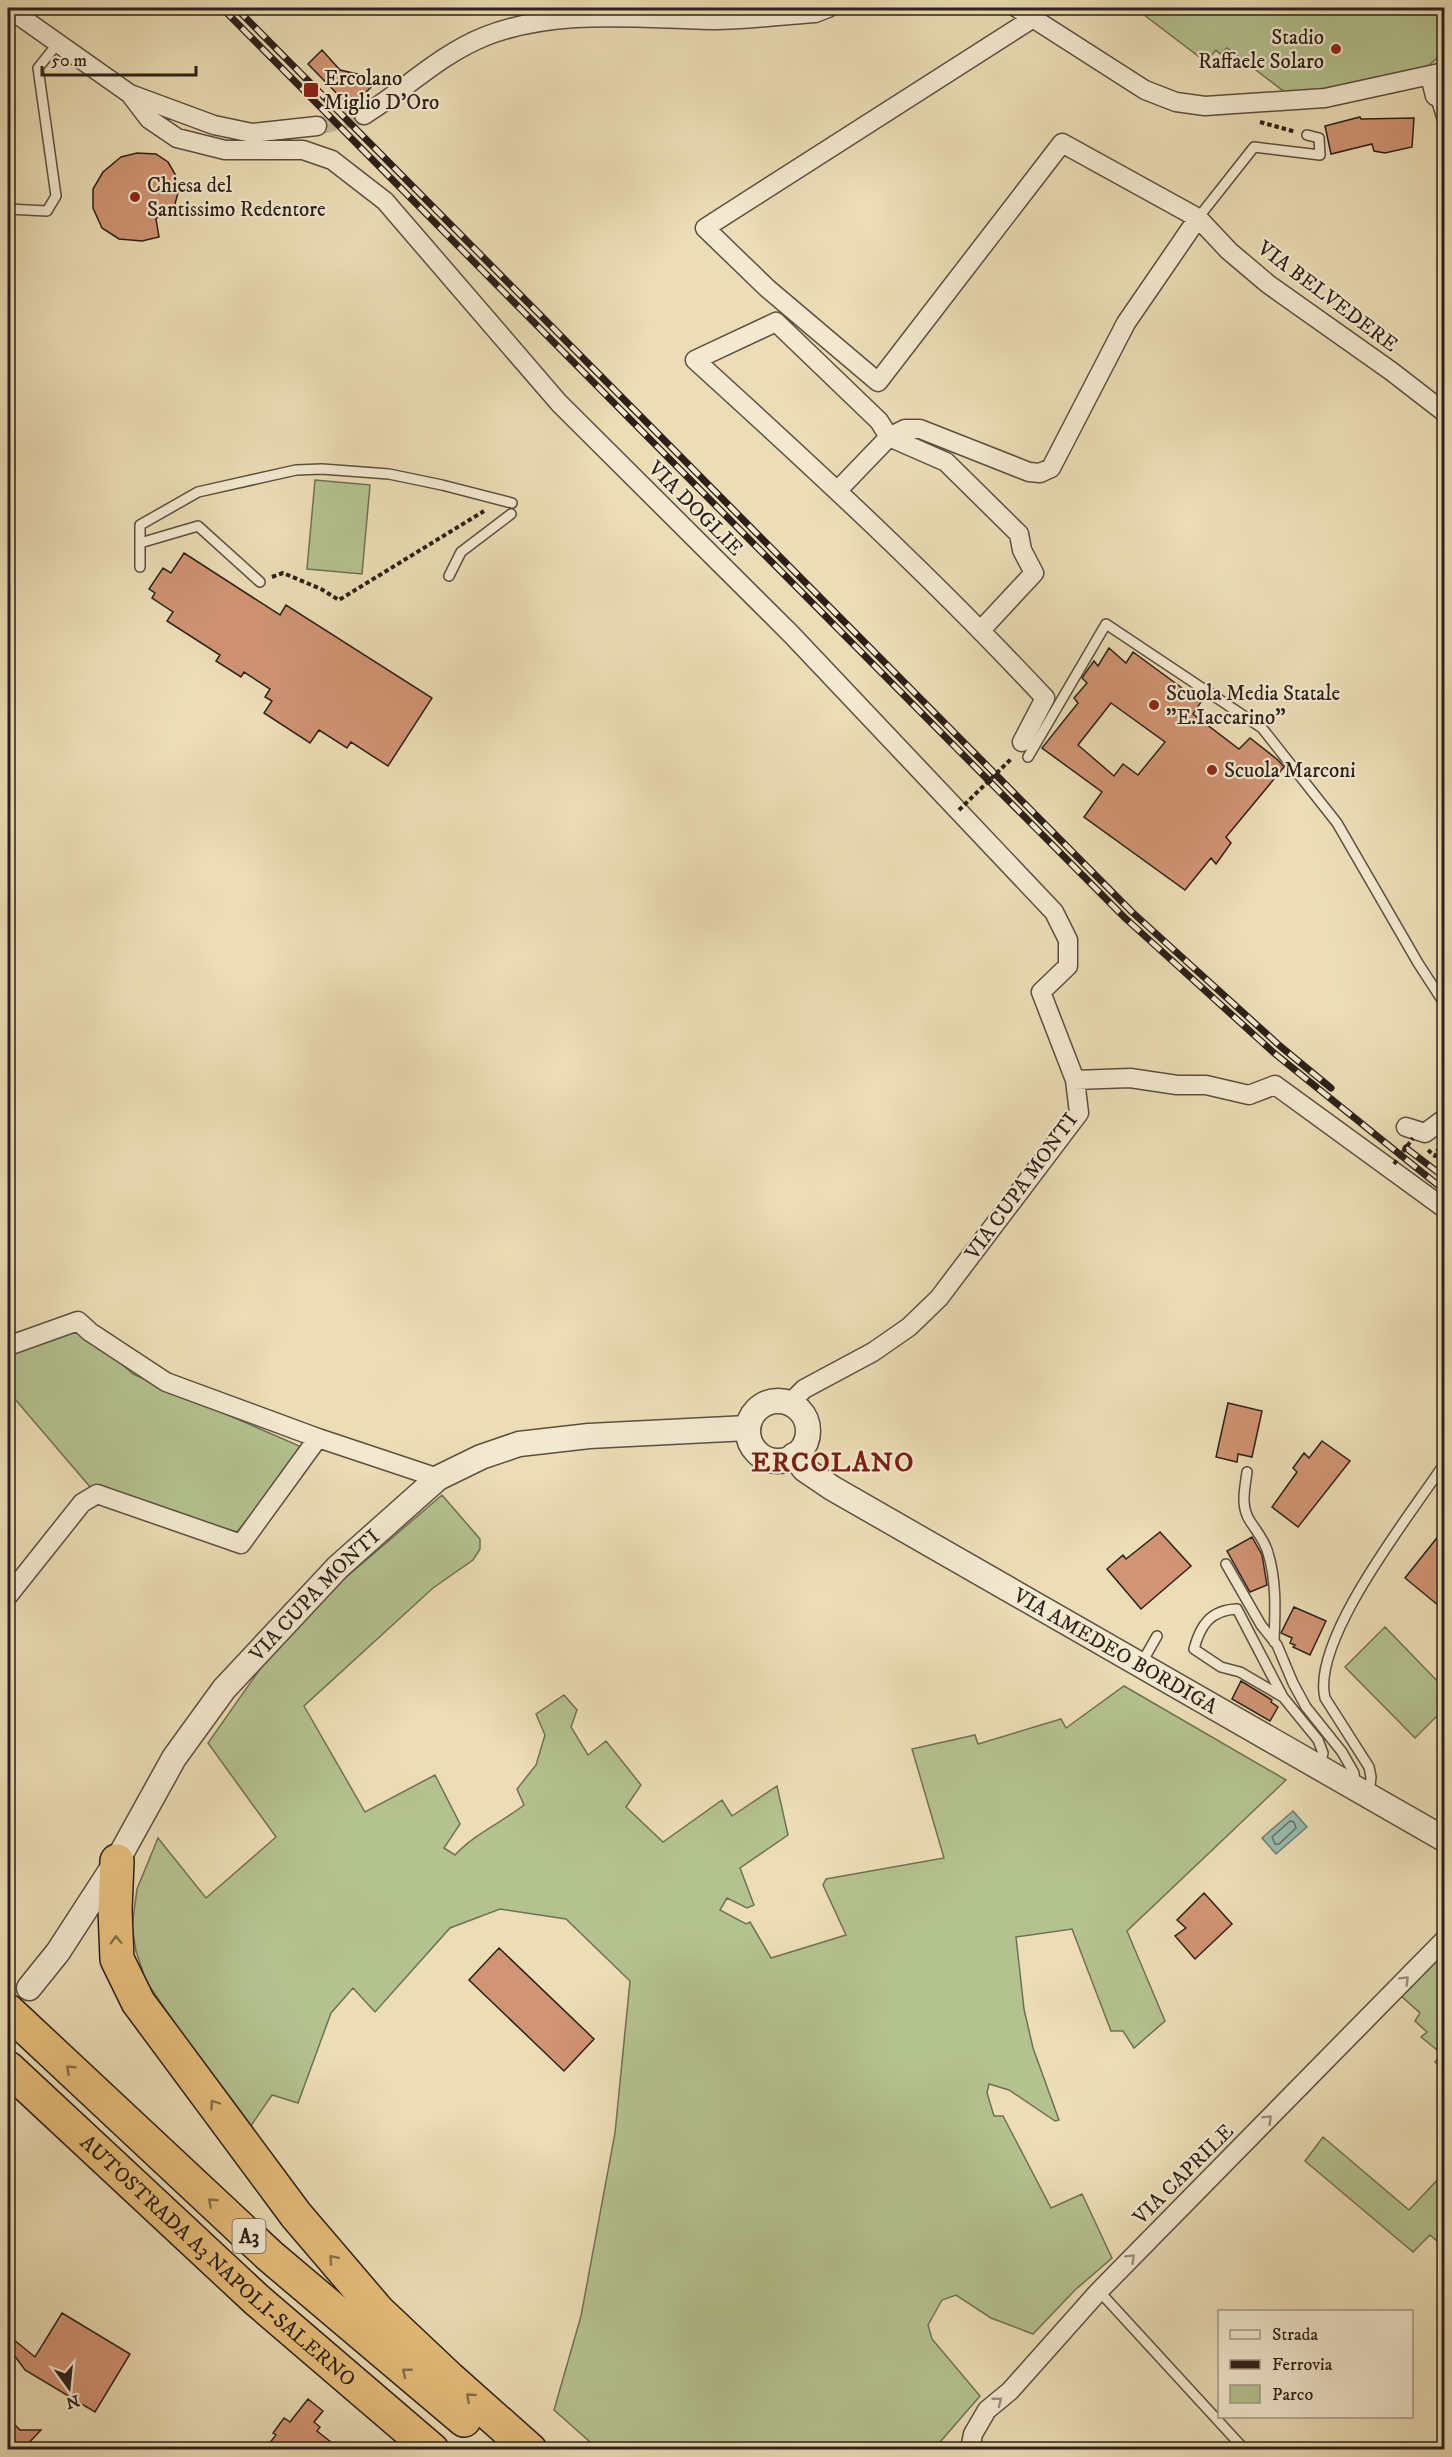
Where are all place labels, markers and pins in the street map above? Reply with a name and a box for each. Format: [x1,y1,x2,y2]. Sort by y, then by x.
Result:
place label: Stadio Raffaele Solaro [1198,25,1324,75]
marker: Stadio Raffaele Solaro [1329,42,1343,56]
place label: Ercolano Miglio D'Oro [324,66,439,116]
marker: Ercolano Miglio D'Oro [302,81,320,99]
place label: Chiesa del Santissimo Redentore [147,173,326,223]
marker: Chiesa del Santissimo Redentore [128,190,142,204]
place label: Scuola Media Statale "E.Iaccarino" [1166,681,1341,731]
marker: Scuola Media Statale "E.Iaccarino" [1147,698,1161,712]
place label: Scuola Marconi [1224,758,1356,784]
marker: Scuola Marconi [1205,763,1219,777]

